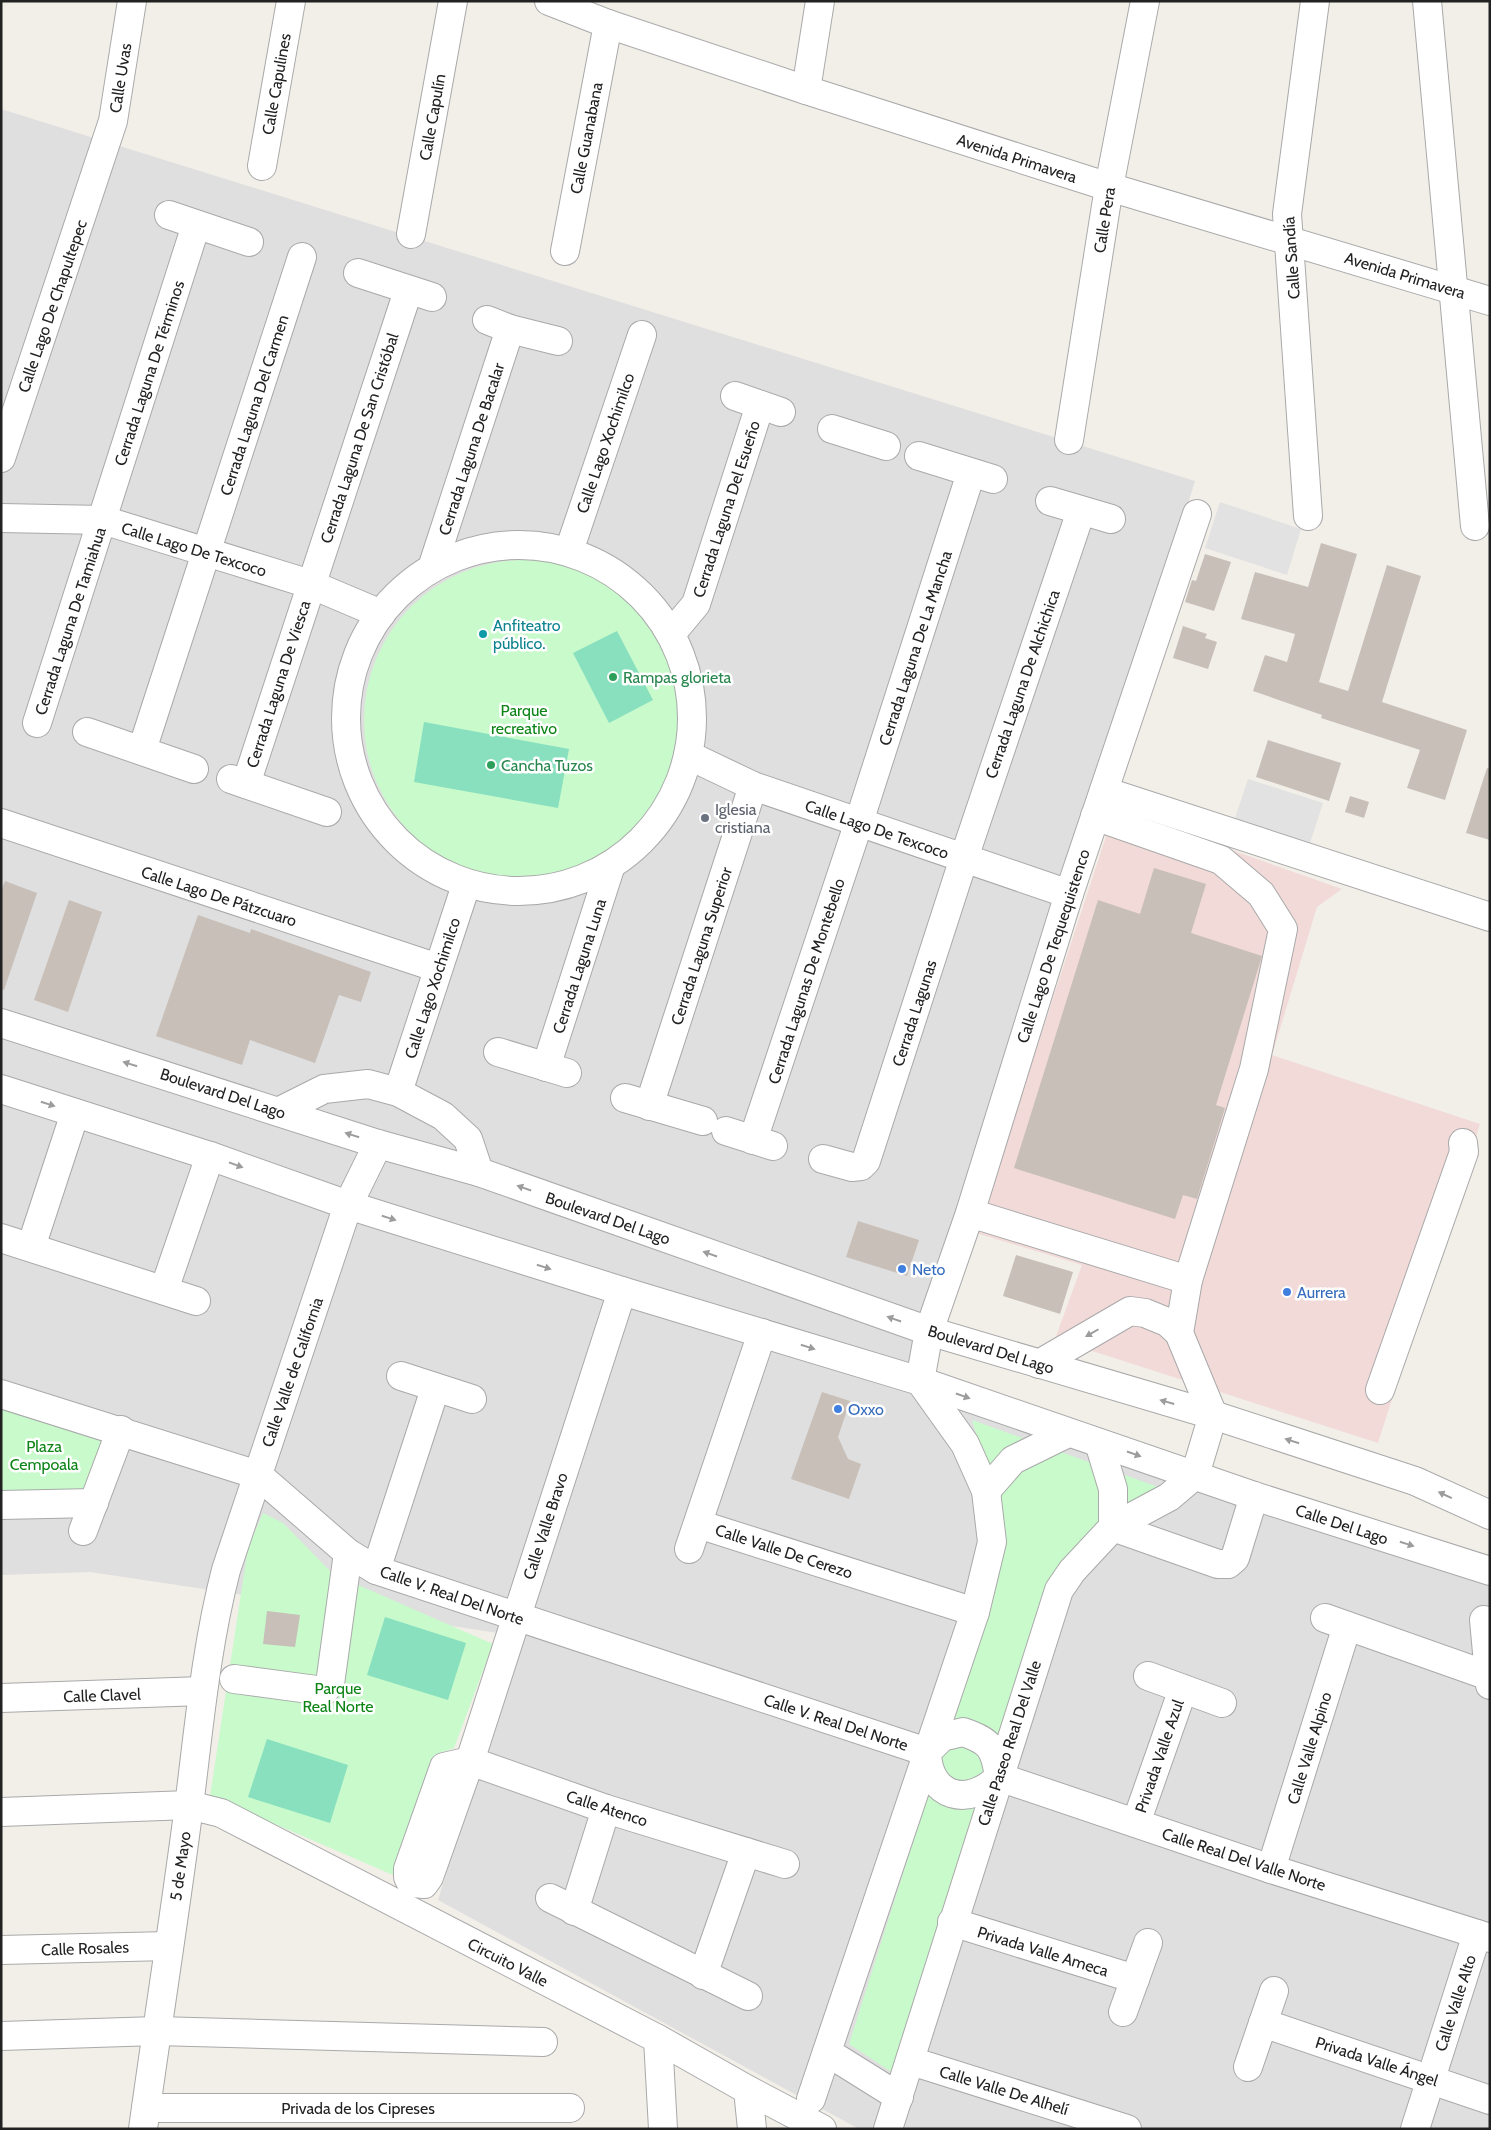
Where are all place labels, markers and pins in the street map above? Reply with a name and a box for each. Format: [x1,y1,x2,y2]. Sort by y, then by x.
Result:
place label: Anfiteatro público. [493,616,561,653]
marker: Anfiteatro público. [477,628,489,640]
place label: Rampas glorieta [623,668,732,687]
marker: Rampas glorieta [607,671,619,683]
place label: Cancha Tuzos [501,756,593,775]
marker: Cancha Tuzos [485,759,497,771]
place label: Iglesia cristiana [715,800,771,837]
marker: Iglesia cristiana [699,812,711,824]
place label: Neto [912,1260,946,1279]
marker: Neto [896,1263,908,1275]
place label: Aurrera [1297,1283,1346,1302]
marker: Aurrera [1281,1286,1293,1298]
place label: Oxxo [848,1400,884,1419]
marker: Oxxo [832,1403,844,1415]

